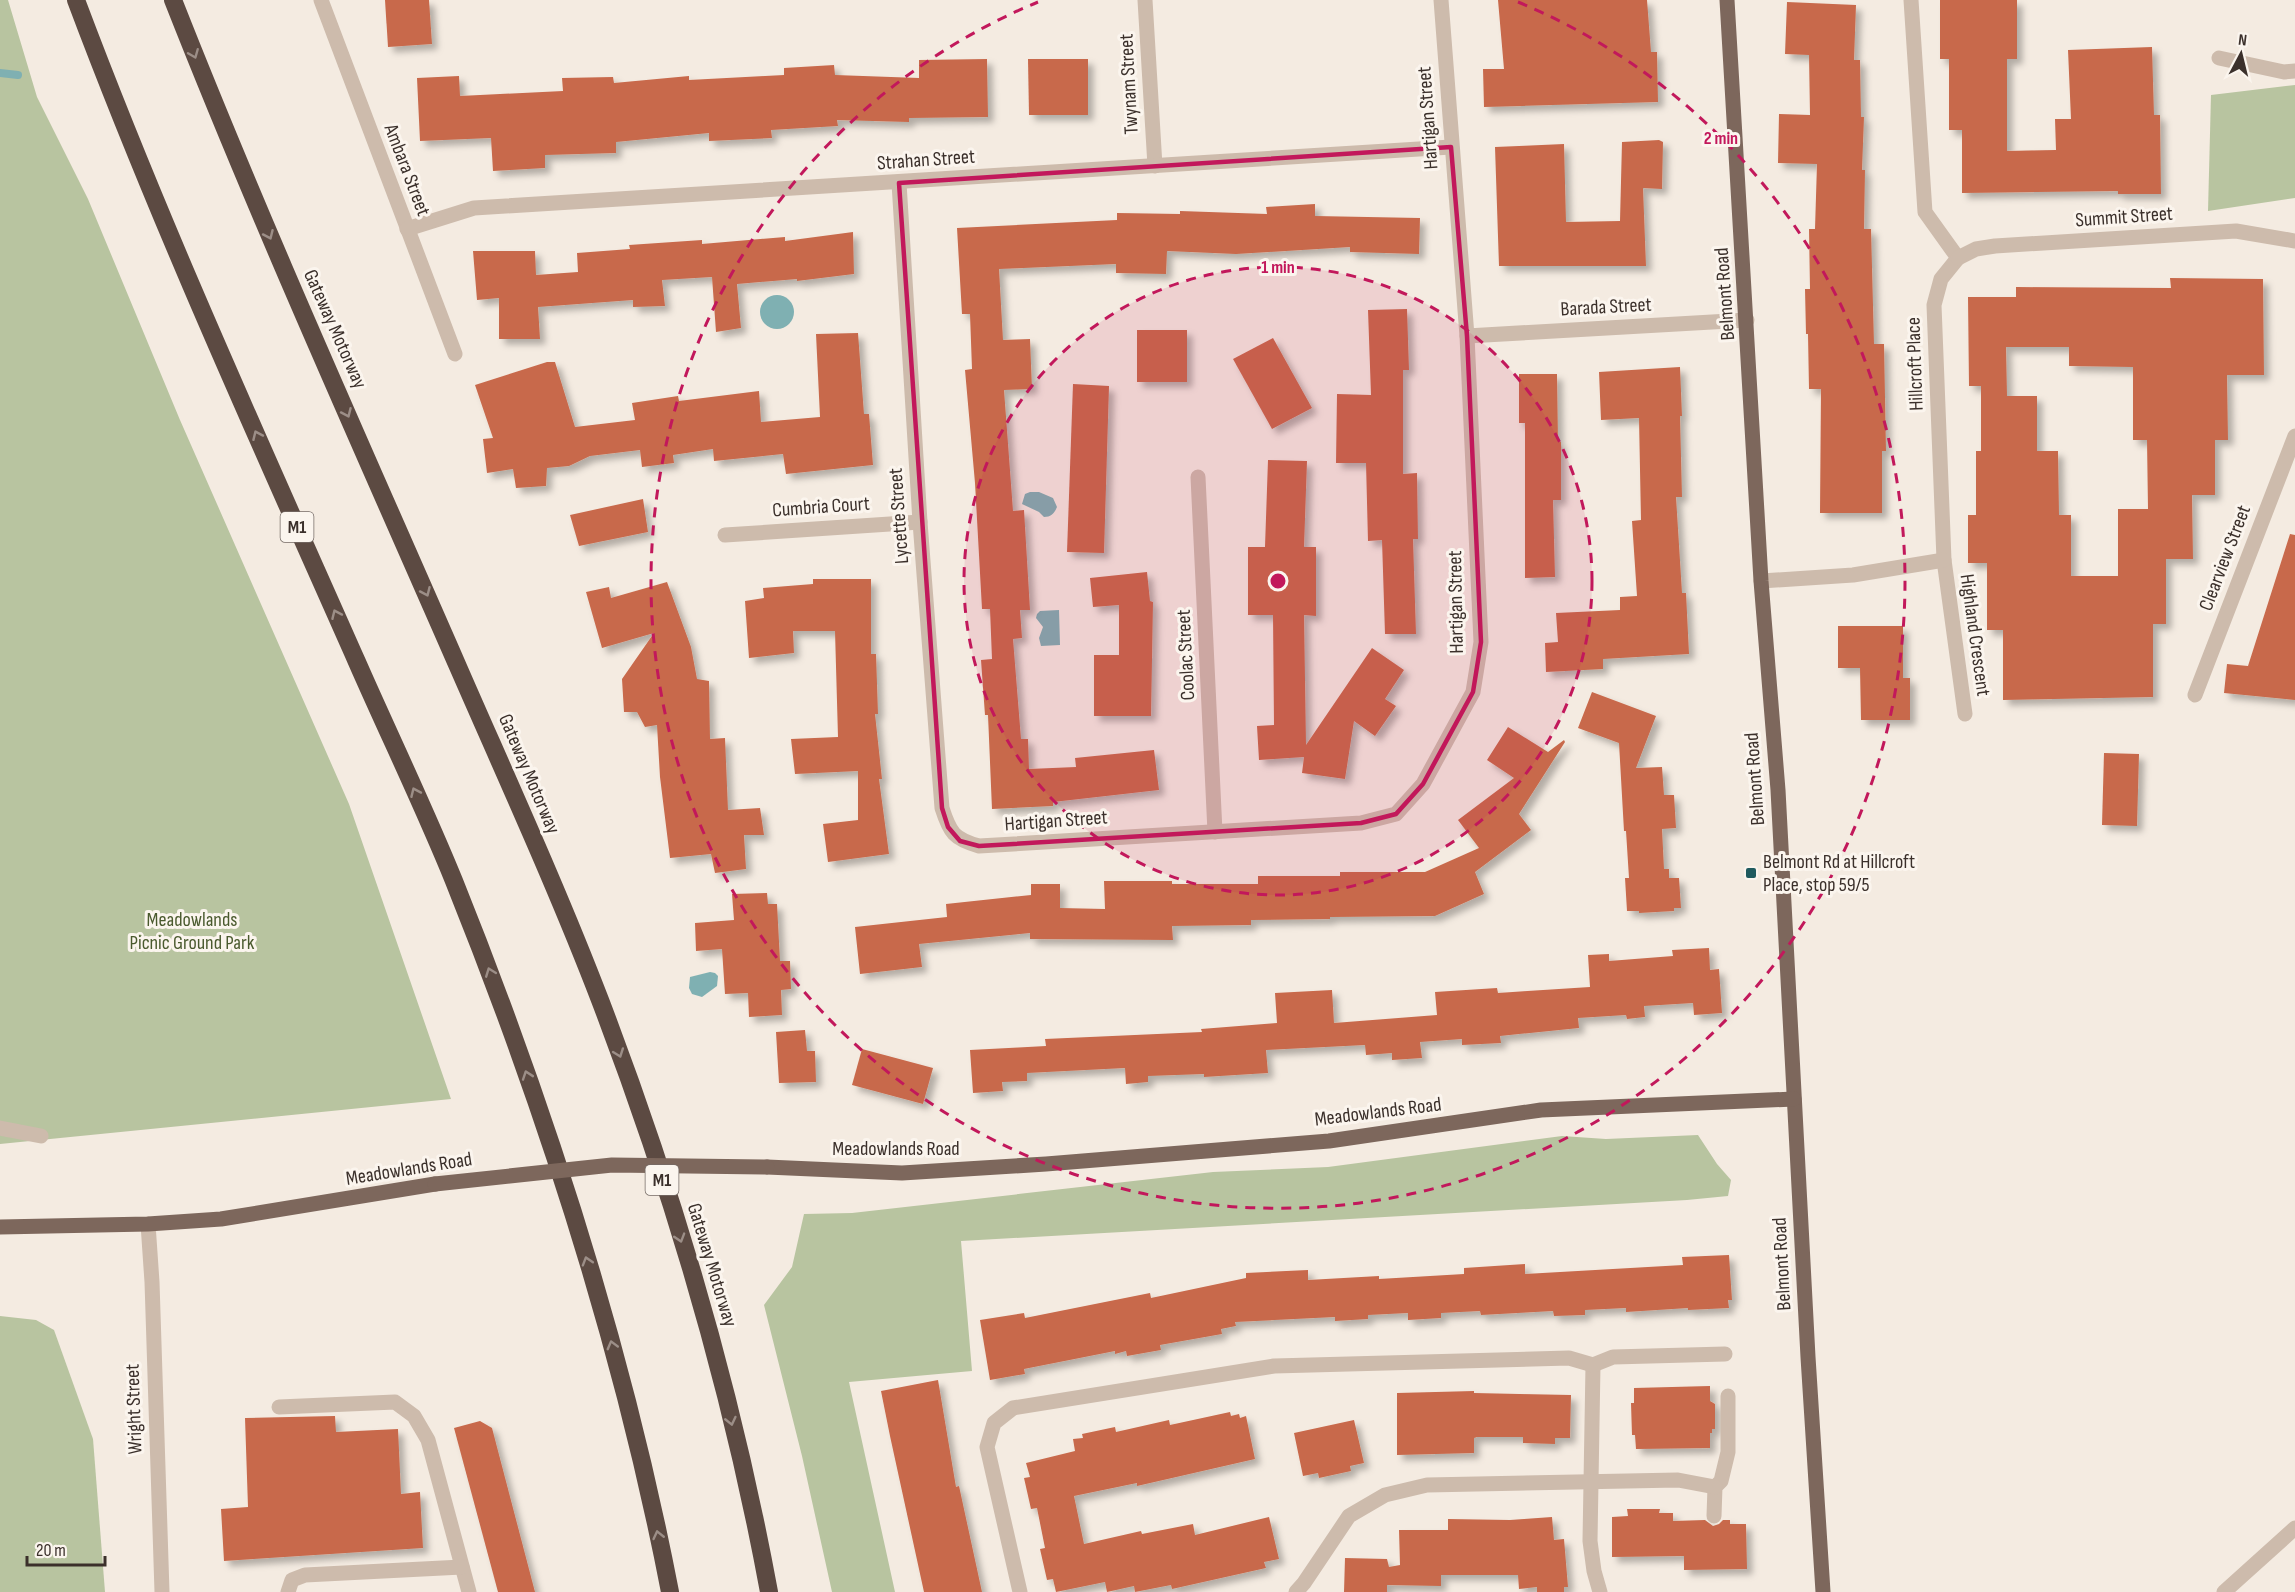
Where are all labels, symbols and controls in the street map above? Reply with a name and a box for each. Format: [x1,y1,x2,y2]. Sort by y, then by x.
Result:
north arrow [2211,24,2271,84]
text: N [2237,31,2248,51]
street label: Twynam Street [1114,33,1144,135]
one-way arrow [187,49,200,59]
street label: Hartigan Street [1412,66,1444,170]
street label: Ambara Street [378,120,435,219]
text: 2 min [1704,128,1738,149]
street label: Strahan Street [876,145,976,175]
street label: Summit Street [2074,202,2174,232]
one-way arrow [262,228,274,239]
street label: Belmont Road [1710,247,1740,341]
text: 1 min [1261,257,1295,278]
street label: Gateway Motorway [298,266,372,392]
street label: Barada Street [1560,293,1652,321]
street label: Hillcroft Place [1901,317,1929,411]
one-way arrow [340,407,352,418]
one-way arrow [253,431,265,442]
street label: Lycette Street [884,467,914,565]
street label: Cumbria Court [771,492,871,522]
street label: Clearview Street [2194,502,2256,614]
road number: M1 [280,512,314,542]
street label: Hartigan Street [1443,550,1469,654]
centre of rings [1268,571,1288,591]
street label: Highland Crescent [1955,572,1995,698]
one-way arrow [418,585,430,596]
one-way arrow [331,609,343,620]
street label: Coolac Street [1172,609,1200,701]
street label: Gateway Motorway [493,711,565,838]
street label: Belmont Road [1740,732,1770,826]
one-way arrow [410,787,422,798]
street label: Hartigan Street [1004,805,1108,837]
place label: Belmont Rd at Hillcroft Place, stop 59/5 [1763,850,1915,897]
marker: Belmont Rd at Hillcroft Place, stop 59/5 [1744,866,1758,880]
park label: Meadowlands Picnic Ground Park [130,908,255,955]
one-way arrow [484,967,497,978]
one-way arrow [611,1047,624,1058]
one-way arrow [522,1070,535,1081]
street label: Meadowlands Road [1313,1092,1443,1132]
street label: Meadowlands Road [832,1137,960,1161]
street label: Meadowlands Road [344,1147,474,1191]
road number: M1 [646,1165,678,1195]
street label: Gateway Motorway [682,1200,742,1330]
street label: Belmont Road [1768,1217,1796,1311]
one-way arrow [673,1232,685,1243]
one-way arrow [582,1256,594,1266]
one-way arrow [606,1340,619,1350]
street label: Wright Street [120,1363,148,1455]
one-way arrow [724,1416,737,1426]
scale bar [27,1529,105,1567]
one-way arrow [653,1530,666,1540]
text: 20 m [36,1540,66,1561]

